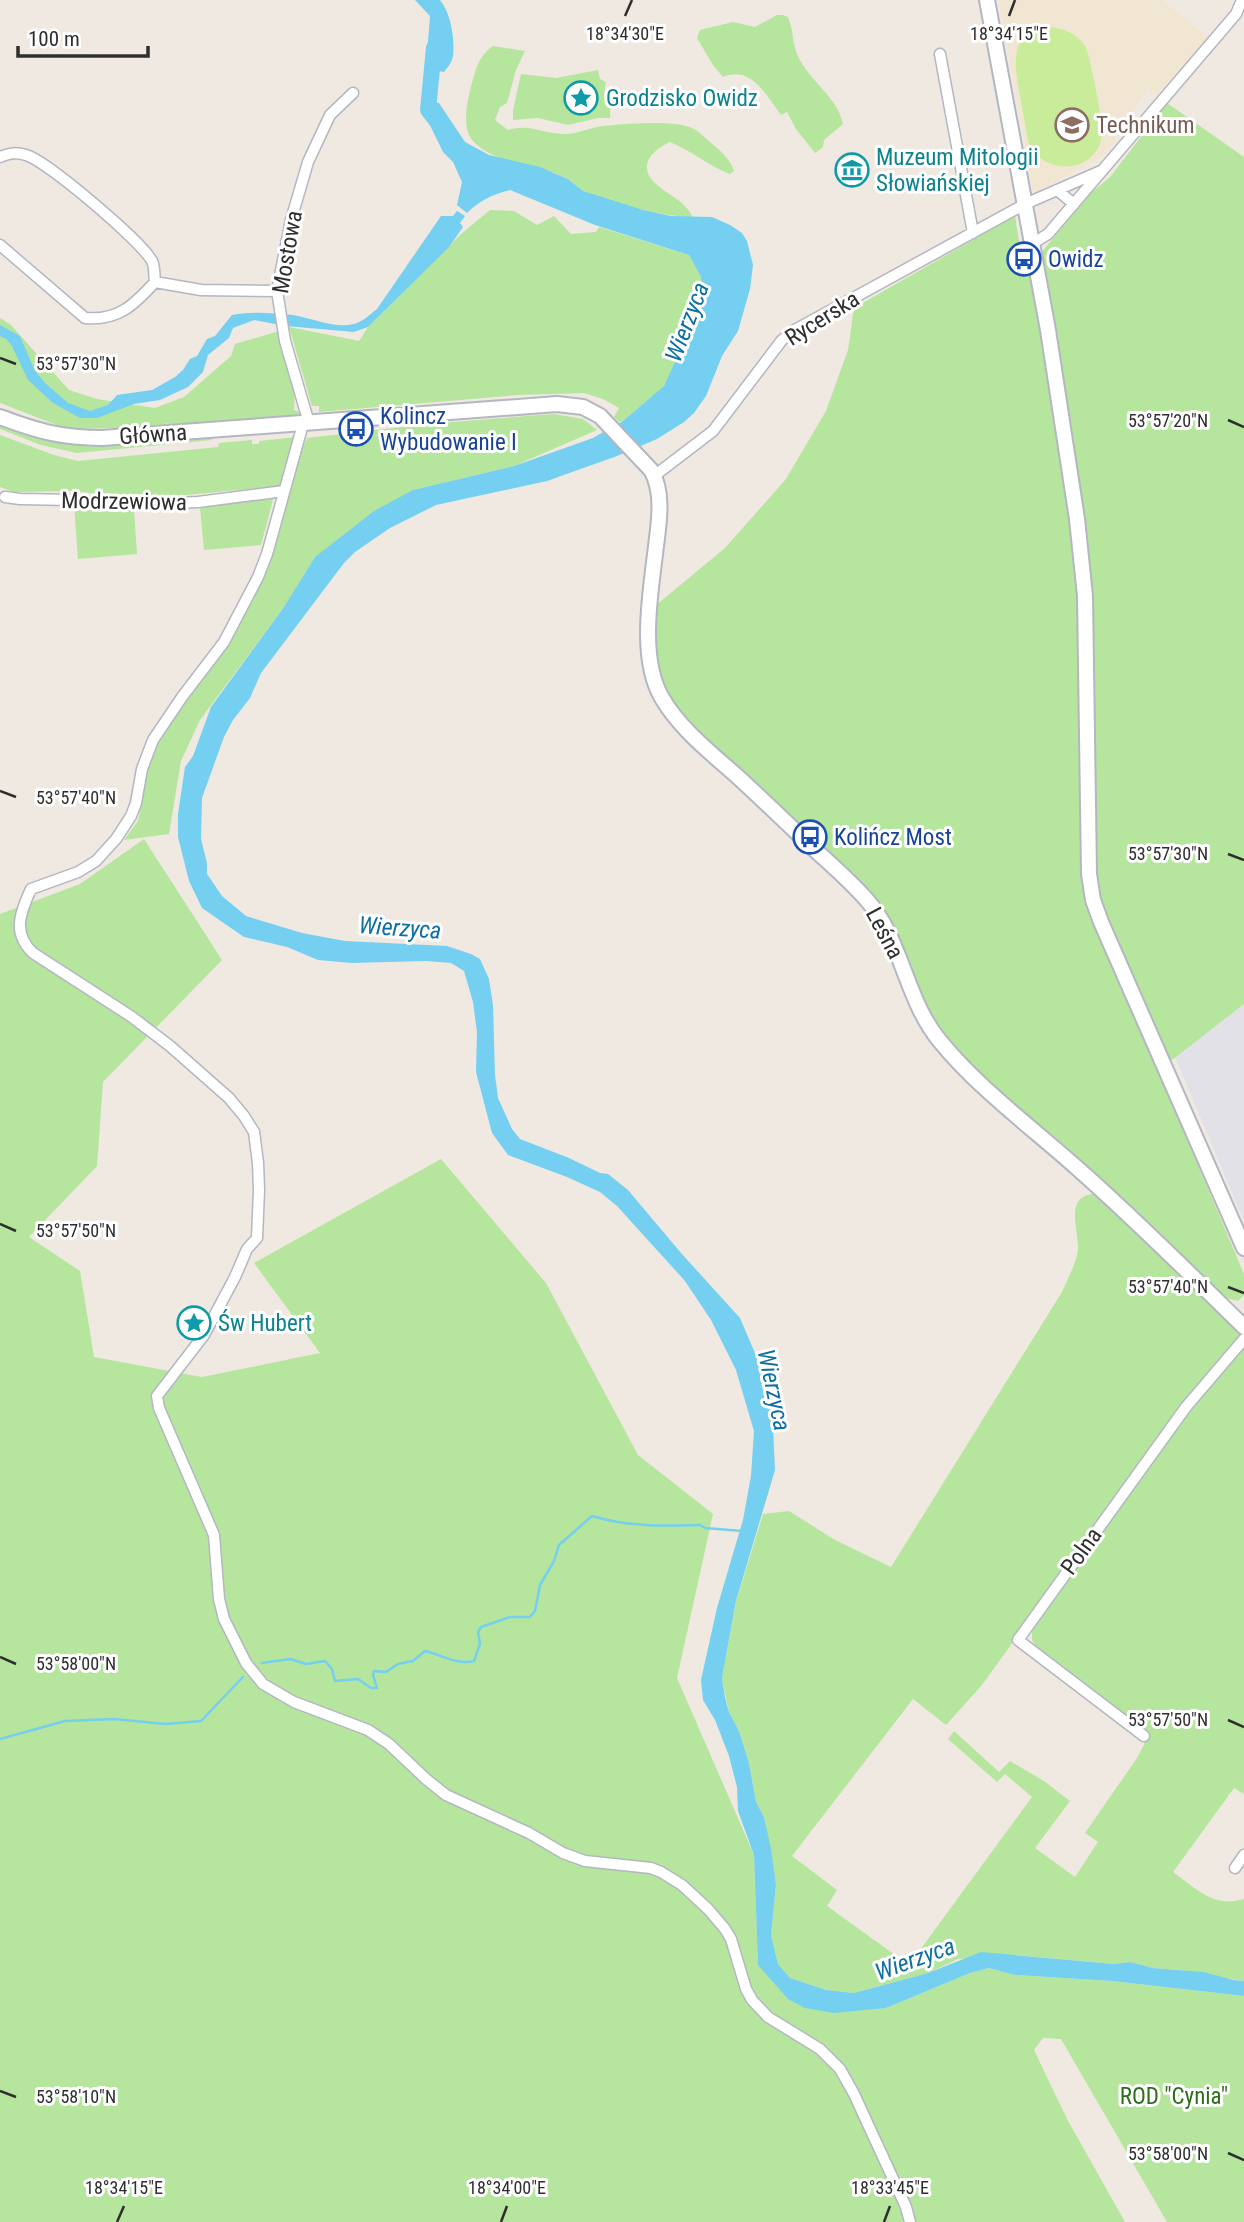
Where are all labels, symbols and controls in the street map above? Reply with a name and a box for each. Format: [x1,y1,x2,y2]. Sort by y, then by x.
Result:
scale bar [18,14,147,58]
text: 18°34'30"E [586,23,664,44]
text: 18°34'15"E [970,23,1048,44]
text: 100 m [28,27,80,51]
place icon: Grodzisko Owidz [562,79,600,117]
place label: Grodzisko Owidz [606,85,758,112]
school or university icon: Technikum [1053,106,1091,144]
place label: Technikum [1096,112,1195,139]
place label: Muzeum Mitologii Słowiańskiej [876,144,1038,197]
museum icon: Muzeum Mitologii Słowiańskiej [833,151,871,189]
street label: Mostowa [267,209,308,296]
bus stop icon: Owidz [1005,240,1043,278]
place label: Owidz [1048,246,1104,273]
water label: Wierzyca [659,278,715,366]
street label: Rycerska [780,285,864,352]
text: 53°57'30"N [36,353,116,374]
place label: Kolincz Wybudowanie I [380,403,517,456]
bus stop icon: Kolincz Wybudowanie I [337,410,375,448]
text: 53°57'20"N [1128,410,1208,431]
street label: Główna [118,419,188,450]
street label: Modrzewiowa [61,487,187,516]
text: 53°57'40"N [36,787,116,808]
bus stop icon: Kolińcz Most [791,818,829,856]
place label: Kolińcz Most [834,824,952,851]
text: 53°57'30"N [1128,843,1208,864]
street label: Leśna [860,903,909,964]
water label: Wierzyca [358,911,442,945]
text: 53°57'50"N [36,1220,116,1241]
text: 53°57'40"N [1128,1276,1208,1297]
place icon: Św Hubert [175,1304,213,1342]
place label: Św Hubert [218,1309,312,1337]
water label: Wierzyca [752,1347,796,1433]
street label: Polna [1055,1522,1107,1580]
text: 53°58'00"N [36,1653,116,1674]
text: 53°57'50"N [1128,1709,1208,1730]
water label: Wierzyca [871,1932,959,1986]
park label: ROD "Cynia" [1120,2083,1228,2110]
text: 53°58'10"N [36,2086,116,2107]
text: 53°58'00"N [1128,2143,1208,2164]
text: 18°34'15"E [85,2177,163,2198]
text: 18°34'00"E [468,2177,546,2198]
text: 18°33'45"E [851,2177,929,2198]

